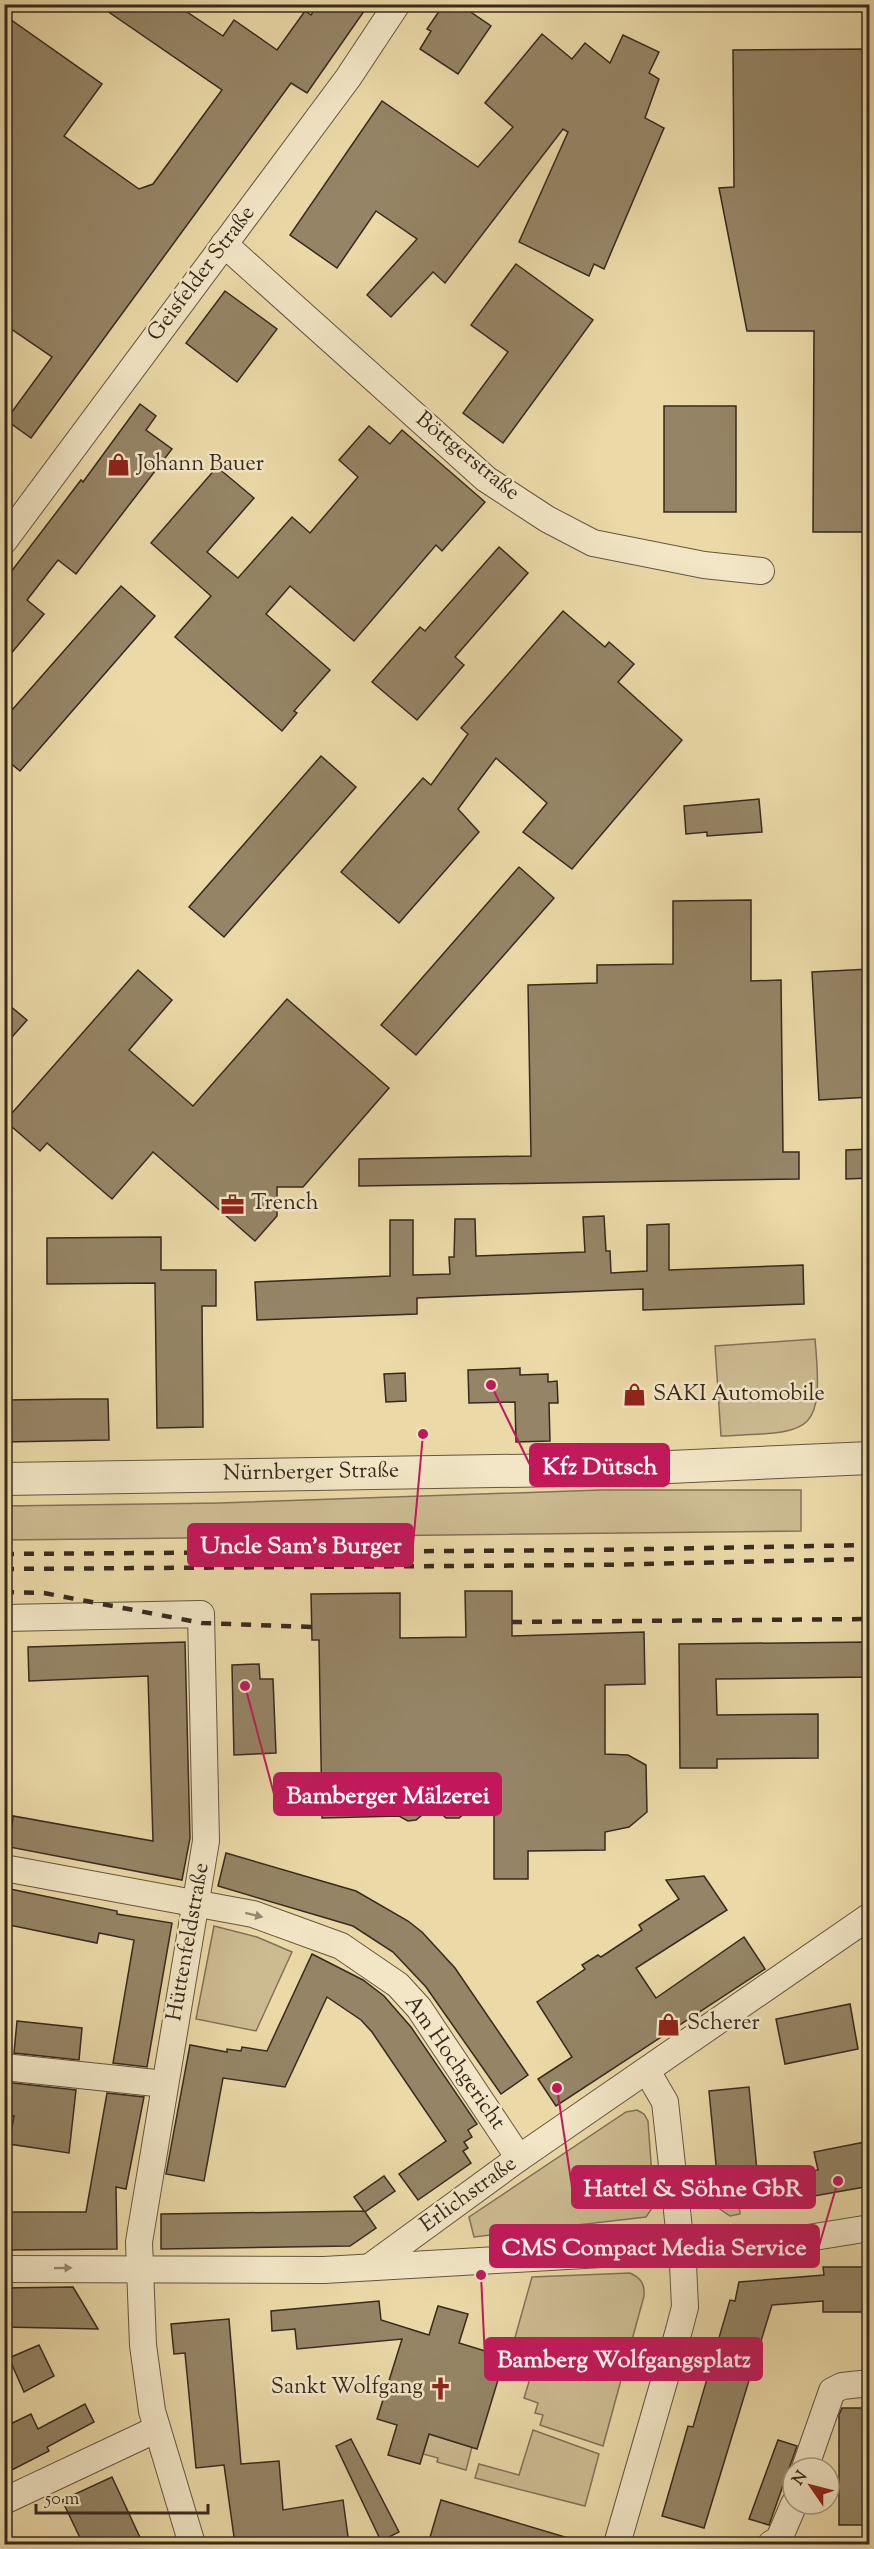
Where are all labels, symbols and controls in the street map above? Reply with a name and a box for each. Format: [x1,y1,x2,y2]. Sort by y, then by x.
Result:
street label: Geisfelder Straße [140,199,264,349]
street label: Böttgerstraße [408,405,526,509]
place label: Johann Bauer [136,449,264,481]
shop icon: Johann Bauer [106,452,132,478]
place label: Trench [251,1188,319,1220]
office icon: Trench [220,1191,246,1217]
place label: SAKI Automobile [653,1379,825,1411]
shop icon: SAKI Automobile [622,1382,648,1408]
callout: Kfz Dütsch [530,1444,669,1486]
text: Kfz Dütsch [542,1451,658,1485]
street label: Nürnberger Straße [223,1455,399,1491]
callout: Uncle Sam's Burger [188,1524,413,1566]
text: Uncle Sam's Burger [200,1530,403,1564]
callout: Bamberger Mälzerei [274,1773,501,1815]
text: Bamberger Mälzerei [286,1780,490,1814]
street label: Hüttenfeldstraße [159,1860,219,2024]
one-way arrow [244,1911,263,1921]
street label: Am Hochgericht [396,1989,513,2137]
place label: Scherer [687,2008,760,2040]
shop icon: Scherer [656,2011,682,2037]
street label: Erlichstraße [414,2149,524,2241]
callout: Hattel & Söhne GbR [572,2166,815,2208]
text: Hattel & Söhne GbR [584,2173,803,2207]
callout: CMS Compact Media Service [490,2225,819,2267]
text: CMS Compact Media Service [501,2232,807,2266]
one-way arrow [53,2264,72,2273]
callout: Bamberg Wolfgangsplatz [485,2338,762,2380]
text: Bamberg Wolfgangsplatz [497,2344,751,2378]
place label: Sankt Wolfgang [271,2372,423,2404]
church icon: Sankt Wolfgang [428,2375,454,2401]
north arrow [781,2456,841,2516]
text: N [788,2467,814,2491]
scale bar [36,2477,208,2515]
text: 50 m [44,2487,80,2513]

